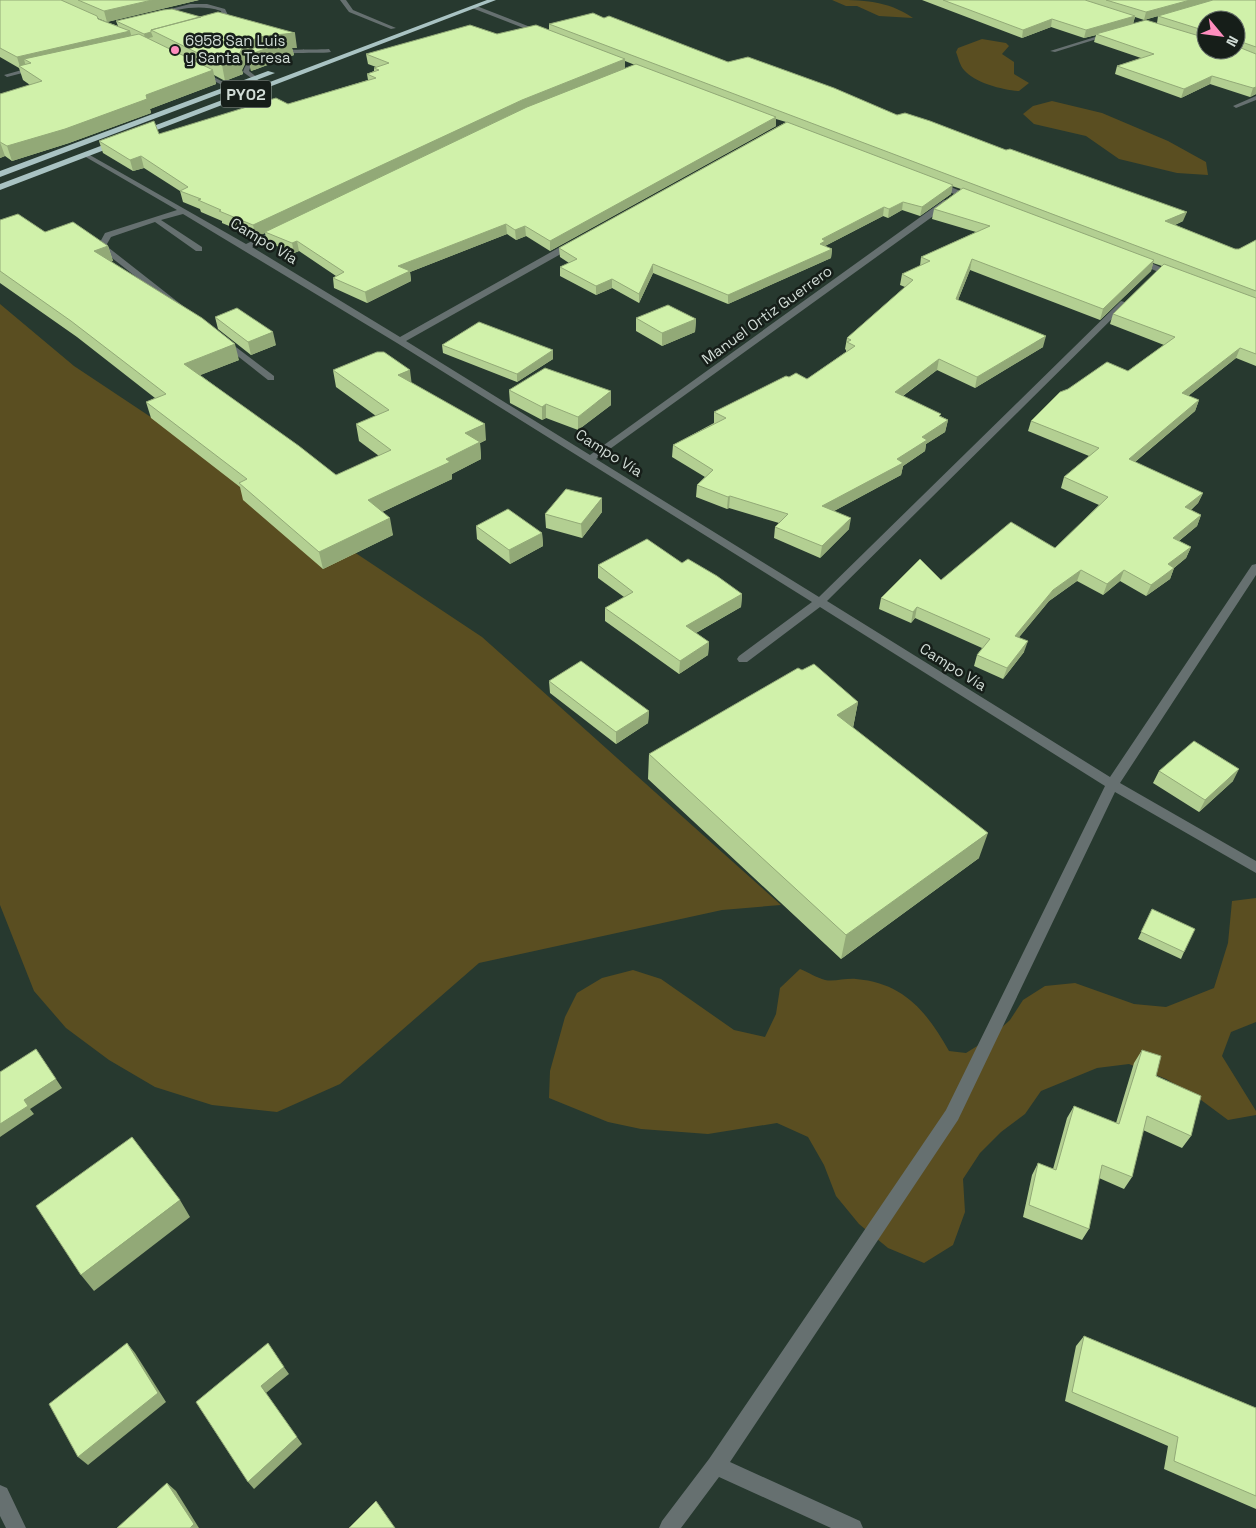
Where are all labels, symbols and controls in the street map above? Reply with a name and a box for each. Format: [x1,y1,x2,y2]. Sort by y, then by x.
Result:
north arrow [1196,10,1246,60]
place label: 6958 San Luis y Santa Teresa [185,31,291,67]
text: N [1222,33,1243,50]
marker: 6958 San Luis y Santa Teresa [169,44,181,56]
road number: PY02 [221,80,271,108]
street label: Campo Vía [227,213,302,268]
street label: Manuel Ortiz Guerrero [698,261,836,368]
street label: Campo Vía [572,425,647,481]
street label: Campo Vía [916,639,991,695]

